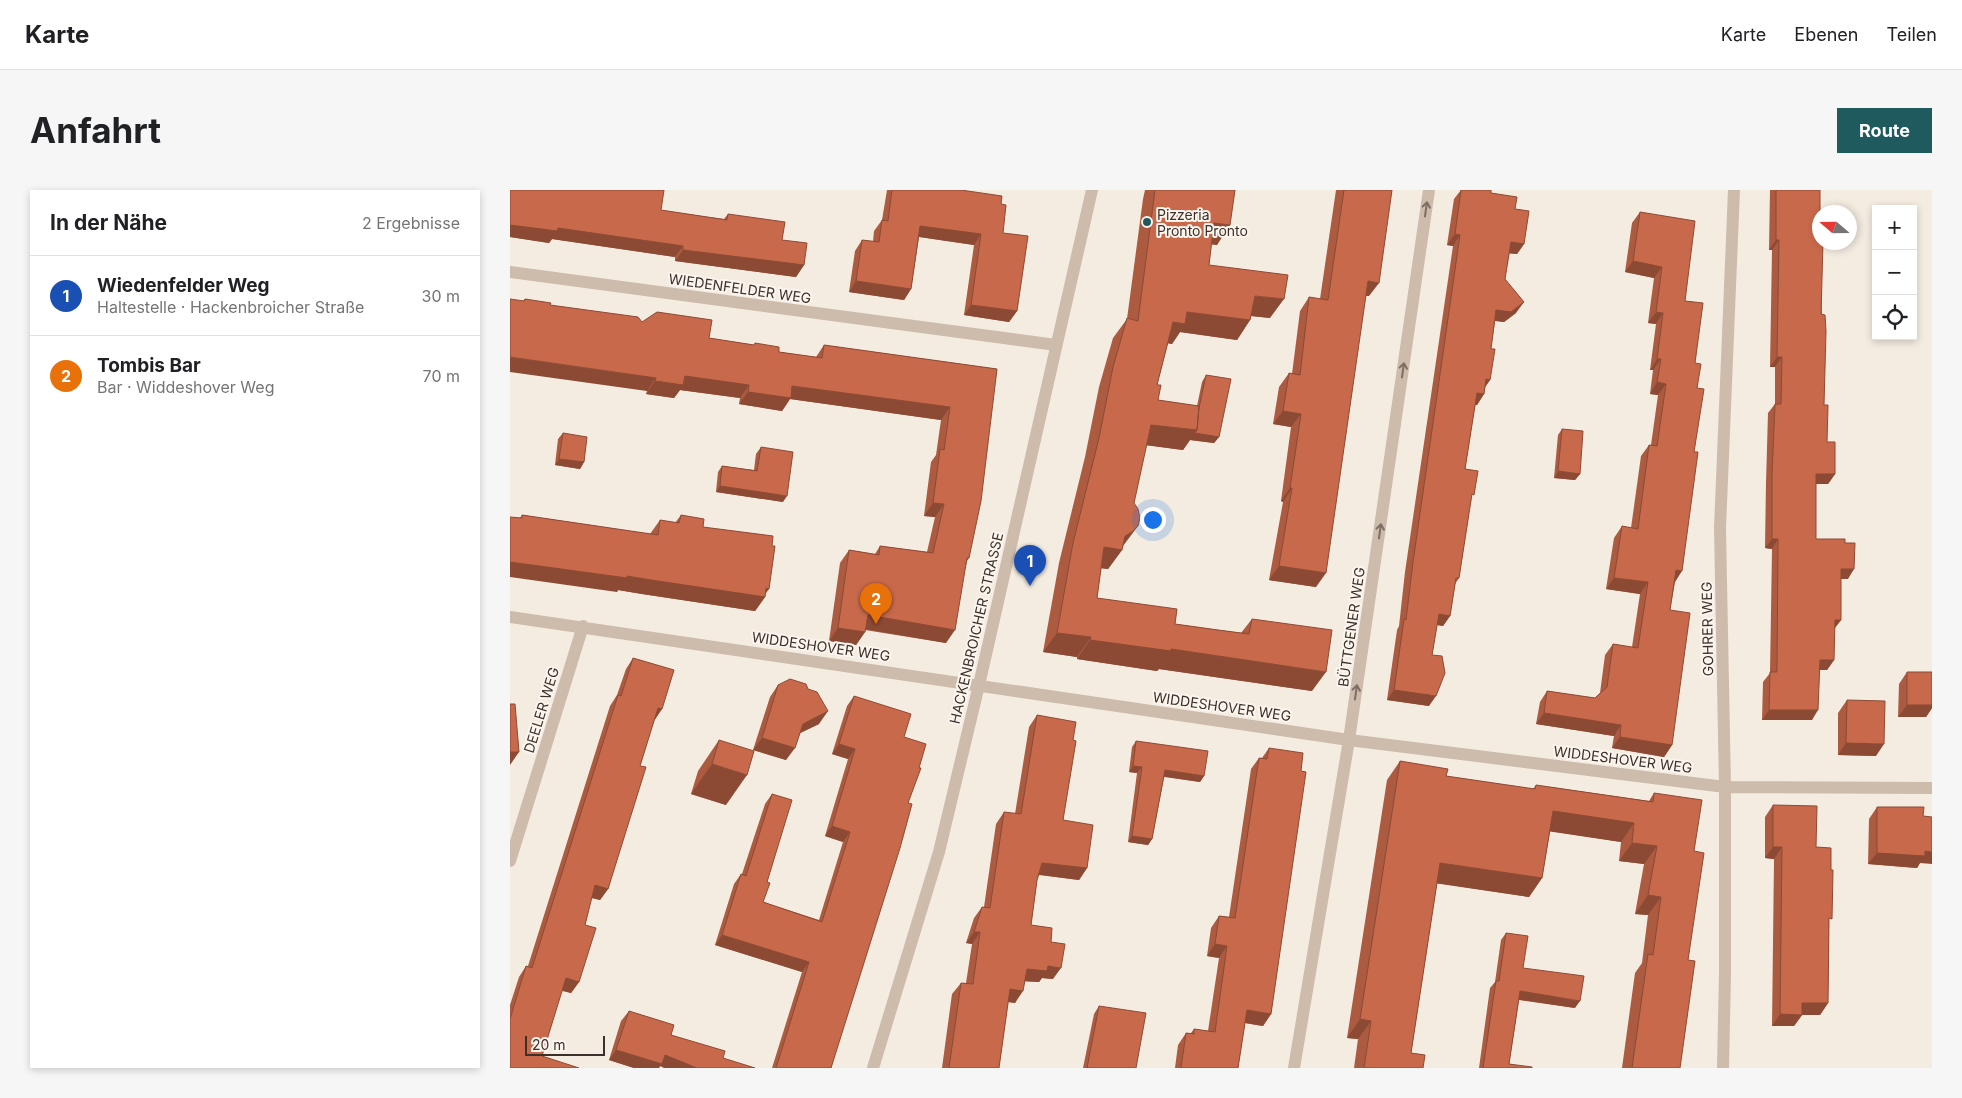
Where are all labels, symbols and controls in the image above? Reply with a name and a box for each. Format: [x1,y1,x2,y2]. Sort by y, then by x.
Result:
text: Karte [25,20,89,49]
text: Karte [1721,24,1766,45]
text: Ebenen [1794,24,1858,45]
text: Teilen [1886,24,1937,45]
button: Route [1837,108,1932,153]
text: Anfahrt [30,109,161,151]
one-way arrow [1422,202,1432,218]
north arrow [1812,205,1857,250]
map controls [1872,205,1917,340]
button: + [1872,205,1917,250]
place label: Pizzeria Pronto Pronto [1157,206,1248,239]
text: In der Nähe [50,210,167,235]
text: 2 Ergebnisse [362,213,460,233]
marker: Pizzeria Pronto Pronto [1141,216,1153,228]
button: − [1872,250,1917,295]
street label: WIEDENFELDER WEG [668,270,812,306]
text: Wiedenfelder Weg [97,274,270,297]
text: 1 [63,286,69,306]
text: 30 m [422,286,460,306]
button: locate [1872,295,1917,340]
text: Haltestelle · Hackenbroicher Straße [97,297,364,317]
text: Tombis Bar [97,354,201,377]
one-way arrow [1398,363,1408,379]
text: 2 [61,366,71,386]
text: 70 m [423,366,460,386]
text: Bar · Widdeshover Weg [97,377,274,397]
your location [1140,507,1166,533]
one-way arrow [1375,523,1385,539]
street label: HACKENBROICHER STRASSE [946,531,1006,725]
pin: 1 [1014,545,1046,586]
street label: BÜTTGENER WEG [1334,566,1368,688]
street label: GOHRER WEG [1698,582,1716,676]
pin: 2 [860,583,892,624]
street label: WIDDESHOVER WEG [751,628,891,664]
street label: DEELER WEG [520,665,562,755]
one-way arrow [1352,684,1362,700]
street label: WIDDESHOVER WEG [1152,688,1292,724]
street label: WIDDESHOVER WEG [1553,742,1693,776]
scale bar [525,1033,605,1056]
text: 20 m [532,1036,566,1053]

